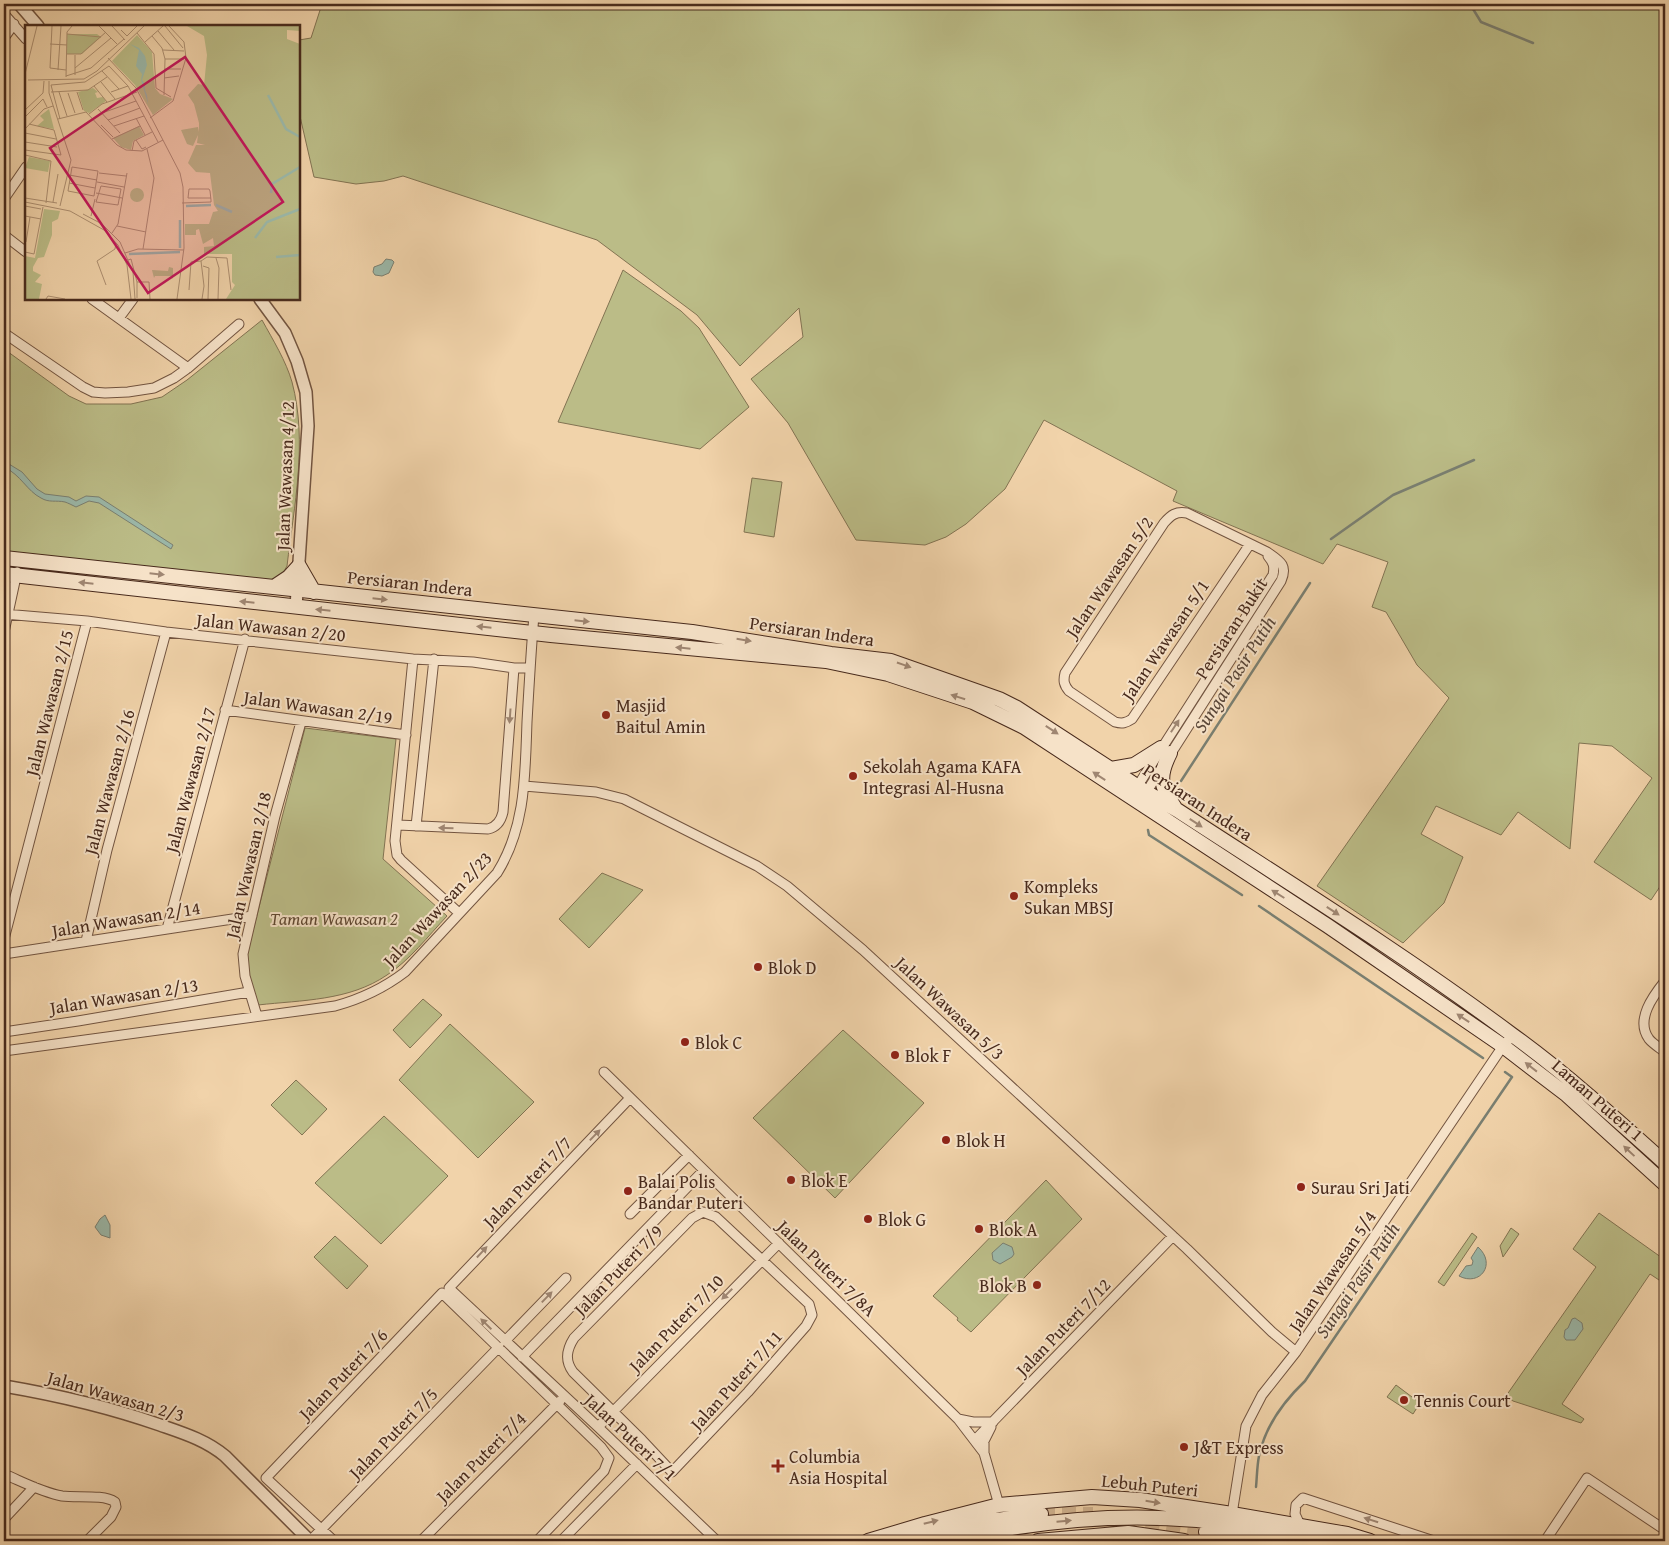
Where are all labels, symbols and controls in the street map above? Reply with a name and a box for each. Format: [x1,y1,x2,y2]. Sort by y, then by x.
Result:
inset map [25,25,300,300]
street label: Jalan Wawasan 4/12 [269,401,301,553]
street label: Jalan Wawasan 5/2 [1057,511,1160,645]
street label: Persiaran Indera [346,563,474,603]
one-way arrow [149,571,165,579]
street label: Persiaran Bukit [1188,571,1274,684]
street label: Jalan Wawasan 5/1 [1113,574,1216,708]
one-way arrow [77,579,93,587]
one-way arrow [372,595,388,603]
one-way arrow [239,597,255,605]
street label: Jalan Wawasan 2/20 [193,606,347,648]
one-way arrow [314,606,330,614]
street label: Persiaran Indera [748,609,877,653]
water label: Sungai Pasir Putih [1186,610,1282,738]
one-way arrow [575,617,591,625]
one-way arrow [476,623,492,631]
street label: Jalan Wawasan 2/15 [17,627,80,781]
one-way arrow [736,637,752,645]
one-way arrow [675,644,691,652]
one-way arrow [897,662,912,670]
street label: Jalan Wawasan 2/19 [240,683,394,731]
place label: Masjid Baitul Amin [616,692,706,740]
one-way arrow [950,693,965,701]
street label: Jalan Wawasan 2/17 [157,704,222,858]
street label: Jalan Wawasan 2/16 [76,706,141,860]
one-way arrow [506,708,514,724]
marker: Masjid Baitul Amin [600,709,612,721]
one-way arrow [1171,719,1180,732]
one-way arrow [1045,725,1059,735]
place label: Sekolah Agama KAFA Integrasi Al-Husna [863,753,1021,801]
street label: Persiaran Indera [1138,756,1258,848]
marker: Sekolah Agama KAFA Integrasi Al-Husna [847,770,859,782]
one-way arrow [1093,771,1106,781]
street label: Jalan Wawasan 2/18 [218,789,278,943]
one-way arrow [1190,818,1203,827]
one-way arrow [438,823,454,831]
street label: Jalan Wawasan 2/23 [375,845,498,974]
place label: Kompleks Sukan MBSJ [1024,873,1114,921]
marker: Kompleks Sukan MBSJ [1008,890,1020,902]
one-way arrow [1271,890,1285,899]
street label: Jalan Wawasan 2/14 [48,894,202,944]
park label: Taman Wawasan 2 [270,905,398,932]
one-way arrow [1326,907,1339,916]
street label: Jalan Wawasan 5/3 [888,949,1011,1066]
place label: Blok D [768,954,817,981]
marker: Blok D [752,961,764,973]
street label: Jalan Wawasan 2/13 [46,971,200,1021]
one-way arrow [1457,1013,1470,1023]
place label: Blok C [695,1029,743,1056]
marker: Blok C [679,1036,691,1048]
place label: Blok F [905,1042,952,1069]
marker: Blok F [889,1049,901,1061]
street label: Laman Puteri 1 [1546,1052,1650,1148]
one-way arrow [1524,1062,1538,1072]
place label: Blok H [956,1127,1006,1154]
street label: Jalan Puteri 7/7 [475,1130,578,1235]
one-way arrow [589,1130,601,1142]
marker: Blok H [940,1134,952,1146]
one-way arrow [1624,1145,1636,1157]
place label: Blok E [801,1167,848,1194]
place label: Balai Polis Bandar Puteri [638,1168,743,1216]
marker: Blok E [785,1174,797,1186]
place label: Surau Sri Jati [1311,1174,1410,1201]
marker: Surau Sri Jati [1295,1181,1307,1193]
marker: Balai Polis Bandar Puteri [622,1185,634,1197]
street label: Jalan Wawasan 5/4 [1280,1205,1383,1339]
place label: Blok G [878,1206,927,1233]
street label: Jalan Puteri 7/8A [770,1212,883,1323]
marker: Blok G [862,1213,874,1225]
place label: Blok A [989,1216,1038,1243]
water label: Sungai Pasir Putih [1308,1216,1406,1343]
street label: Jalan Puteri 7/9 [566,1218,669,1323]
marker: Blok A [973,1223,985,1235]
one-way arrow [476,1247,488,1259]
street label: Jalan Puteri 7/10 [621,1268,730,1379]
place label: Blok B [979,1272,1027,1299]
street label: Jalan Puteri 7/12 [1008,1272,1117,1383]
marker: Blok B [1031,1279,1043,1291]
one-way arrow [722,1288,734,1300]
one-way arrow [541,1291,553,1303]
one-way arrow [481,1318,493,1330]
street label: Jalan Puteri 7/6 [291,1322,394,1427]
street label: Jalan Puteri 7/11 [682,1324,789,1438]
street label: Jalan Wawasan 2/3 [42,1363,188,1428]
street label: Jalan Puteri 7/5 [341,1381,444,1486]
street label: Jalan Puteri 7/1 [577,1385,683,1487]
place label: Tennis Court [1414,1387,1511,1414]
marker: Tennis Court [1398,1394,1410,1406]
street label: Jalan Puteri 7/4 [428,1406,532,1510]
place label: J&T Express [1192,1434,1284,1461]
marker: J&T Express [1178,1441,1190,1453]
place label: Columbia Asia Hospital [789,1443,888,1491]
marker: Columbia Asia Hospital [771,1459,785,1473]
street label: Lebuh Puteri [1100,1467,1200,1503]
one-way arrow [1145,1498,1161,1506]
one-way arrow [1363,1516,1378,1524]
one-way arrow [1056,1517,1072,1525]
one-way arrow [924,1518,939,1526]

